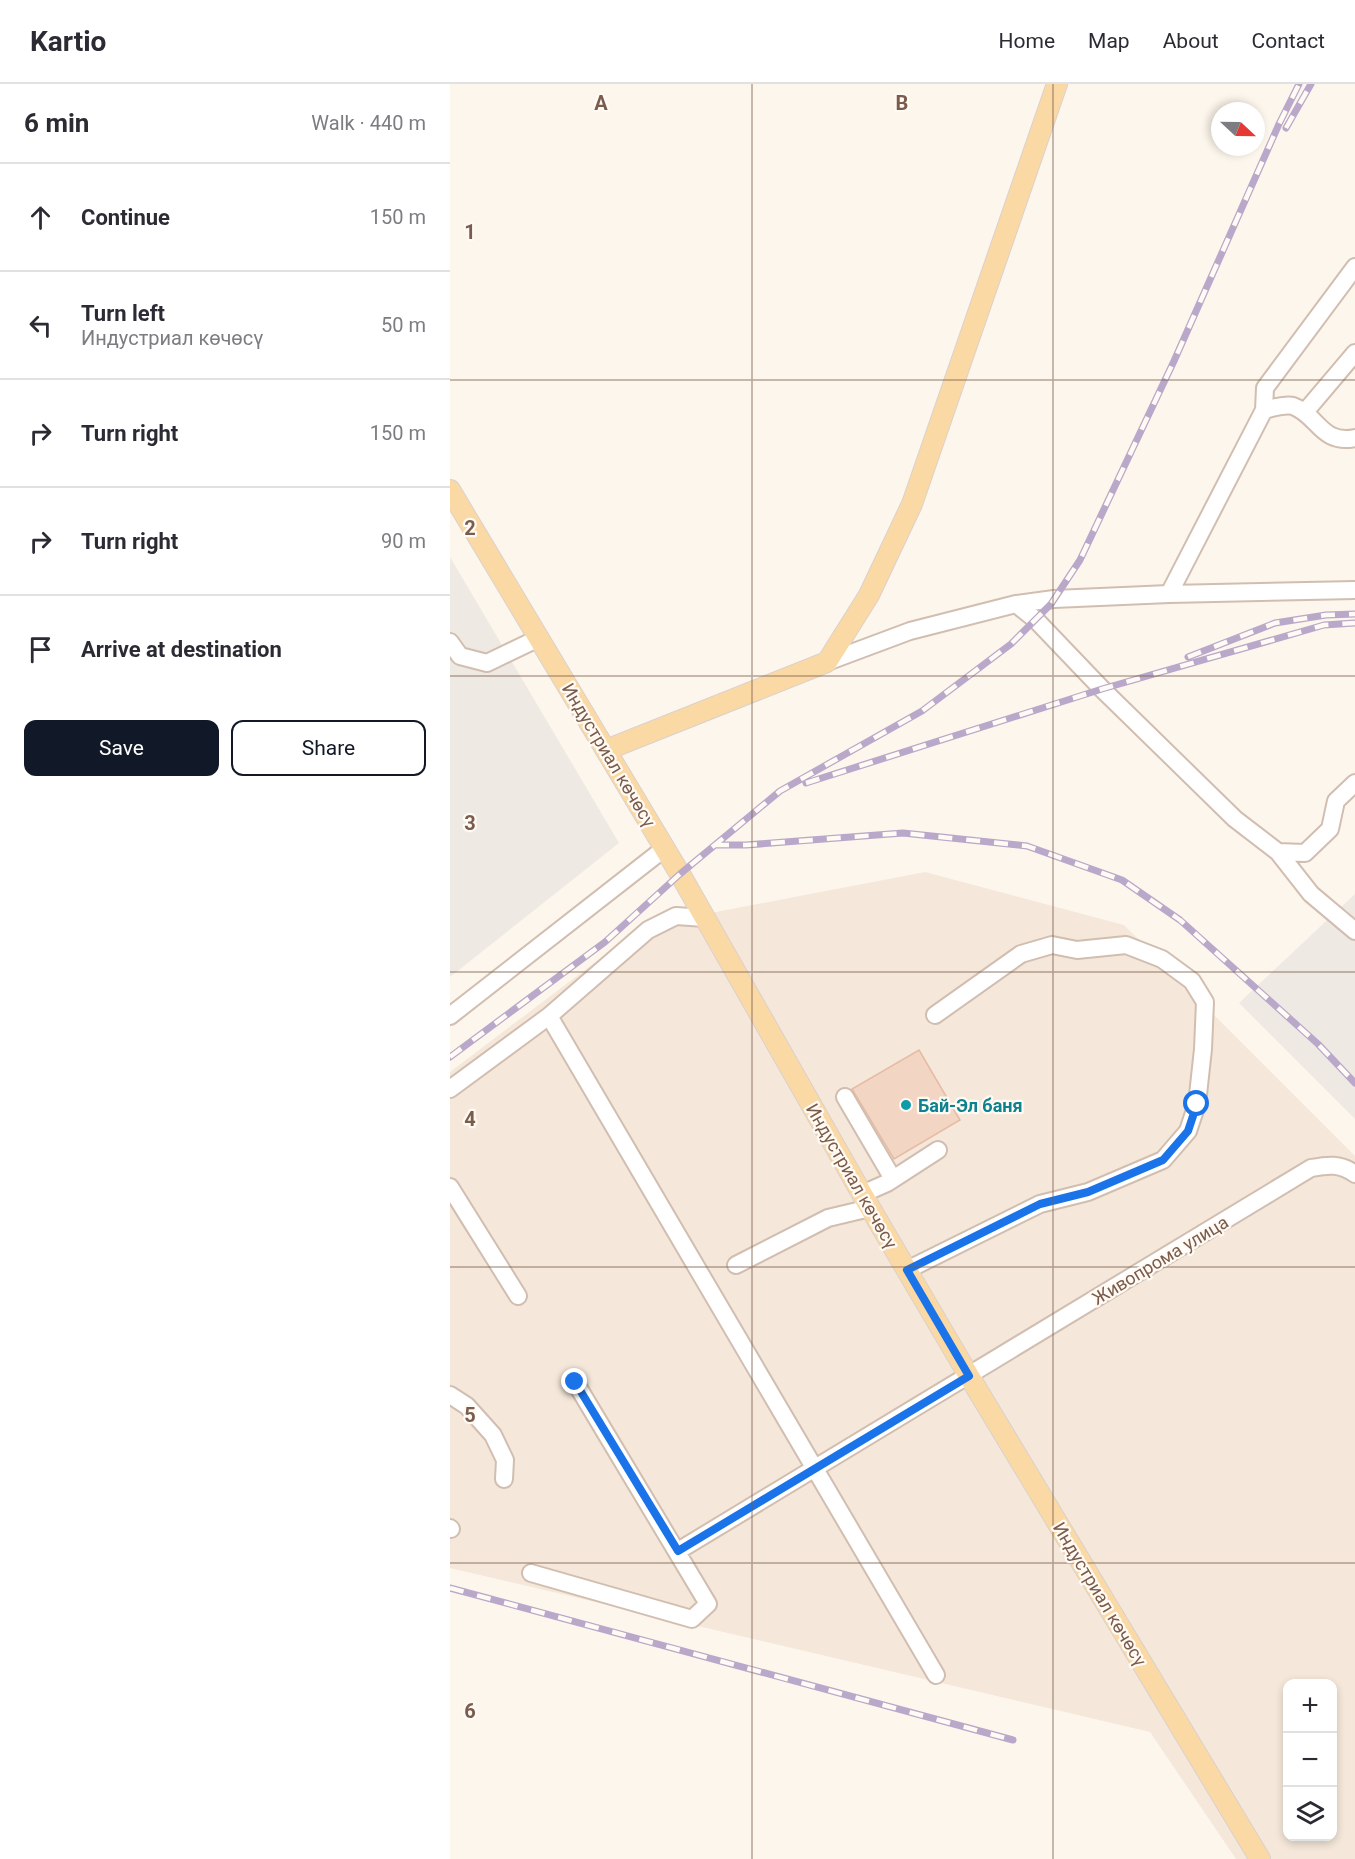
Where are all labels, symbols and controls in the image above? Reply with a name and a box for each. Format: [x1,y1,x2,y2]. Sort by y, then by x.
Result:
text: Kartio [30,25,106,58]
text: Home [999,29,1055,53]
text: Map [1088,29,1130,53]
text: About [1163,29,1219,53]
text: Contact [1252,29,1325,53]
text: A [594,91,608,115]
text: B [896,91,908,115]
north arrow [1211,102,1265,156]
text: 6 min [24,108,89,138]
text: Walk · 440 m [311,111,426,135]
icon: ahead [24,201,57,234]
text: Continue [81,205,170,230]
text: 150 m [370,205,426,229]
text: 1 [464,220,476,244]
text: Turn left [81,301,165,326]
icon: left [24,309,57,342]
text: 50 m [381,313,426,337]
text: Индустриал көчөсү [81,326,263,350]
icon: right [24,417,57,450]
text: Turn right [81,421,178,446]
text: 150 m [370,421,426,445]
text: 2 [464,516,476,540]
icon: right [24,525,57,558]
text: Turn right [81,529,178,554]
text: 90 m [381,529,426,553]
icon: arrive [24,633,57,666]
text: Arrive at destination [81,637,282,662]
street label: Индустриал көчөсү [558,679,660,831]
button: Save [24,720,219,776]
button: Share [231,720,426,776]
text: 3 [464,811,476,835]
route start [1183,1090,1209,1116]
place label: Бай-Эл баня [918,1095,1023,1116]
marker: Бай-Эл баня [899,1098,913,1112]
street label: Индустриал көчөсү [802,1100,902,1252]
text: 4 [464,1107,476,1131]
street label: Живопрома улица [1088,1211,1232,1309]
route end [561,1368,587,1394]
text: 5 [464,1403,476,1427]
street label: Индустриал көчөсү [1049,1518,1151,1670]
map controls [1283,1679,1337,1841]
button: + [1283,1679,1337,1733]
text: 6 [464,1699,476,1723]
button: − [1283,1733,1337,1787]
button: layers [1283,1787,1337,1841]

